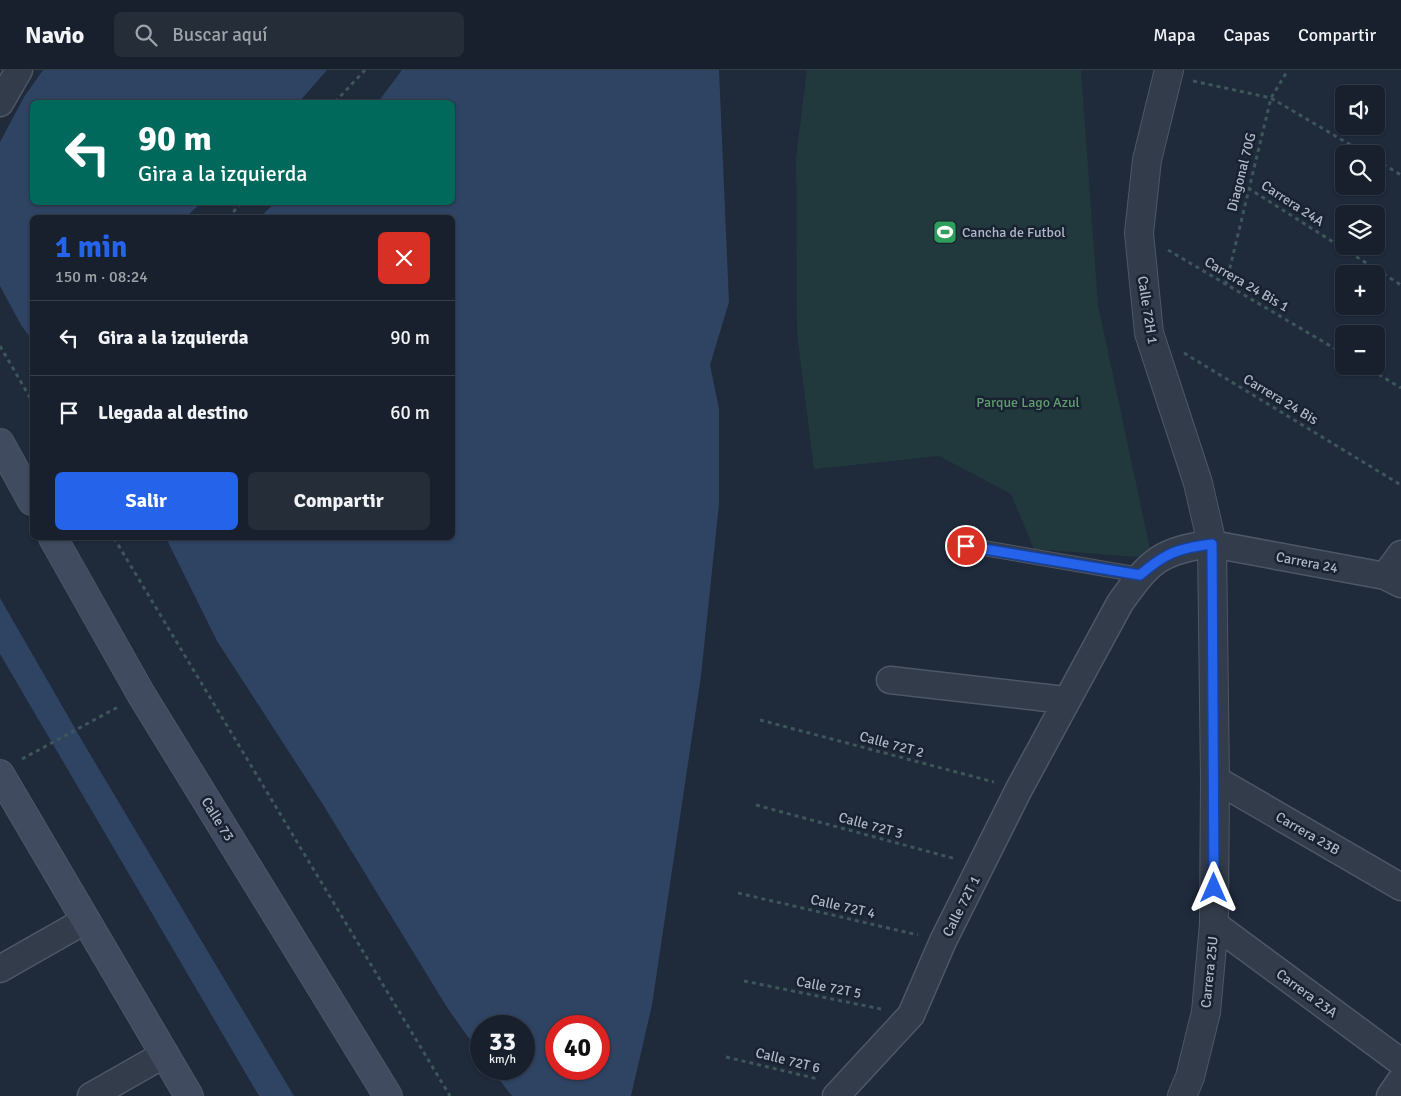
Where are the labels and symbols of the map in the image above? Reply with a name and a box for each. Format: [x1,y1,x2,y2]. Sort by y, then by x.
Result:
street label: Diagonal 70G [1223,131,1259,213]
street label: Carrera 24A [1258,177,1328,230]
sports icon: Cancha de Futbol [932,219,958,245]
place label: Cancha de Futbol [962,224,1065,241]
street label: Carrera 24 Bis 1 [1201,253,1292,316]
street label: Calle 72H 1 [1134,275,1161,345]
street label: Carrera 24 Bis [1240,370,1321,428]
park label: Parque Lago Azul [976,394,1080,411]
pin [945,525,987,567]
street label: Carrera 24 [1274,548,1340,577]
street label: Calle 72T 2 [858,728,926,761]
street label: Calle 73 [197,794,238,844]
street label: Carrera 23B [1273,808,1343,859]
street label: Calle 72T 3 [837,809,905,842]
position arrow [1187,861,1239,913]
street label: Calle 72T 1 [939,873,984,940]
street label: Calle 72T 4 [809,891,877,922]
street label: Carrera 25U [1197,935,1222,1009]
street label: Carrera 23A [1273,966,1341,1022]
street label: Calle 72T 5 [795,973,863,1002]
speed limit sign: 40 [545,1015,610,1080]
street label: Calle 72T 6 [754,1044,822,1077]

